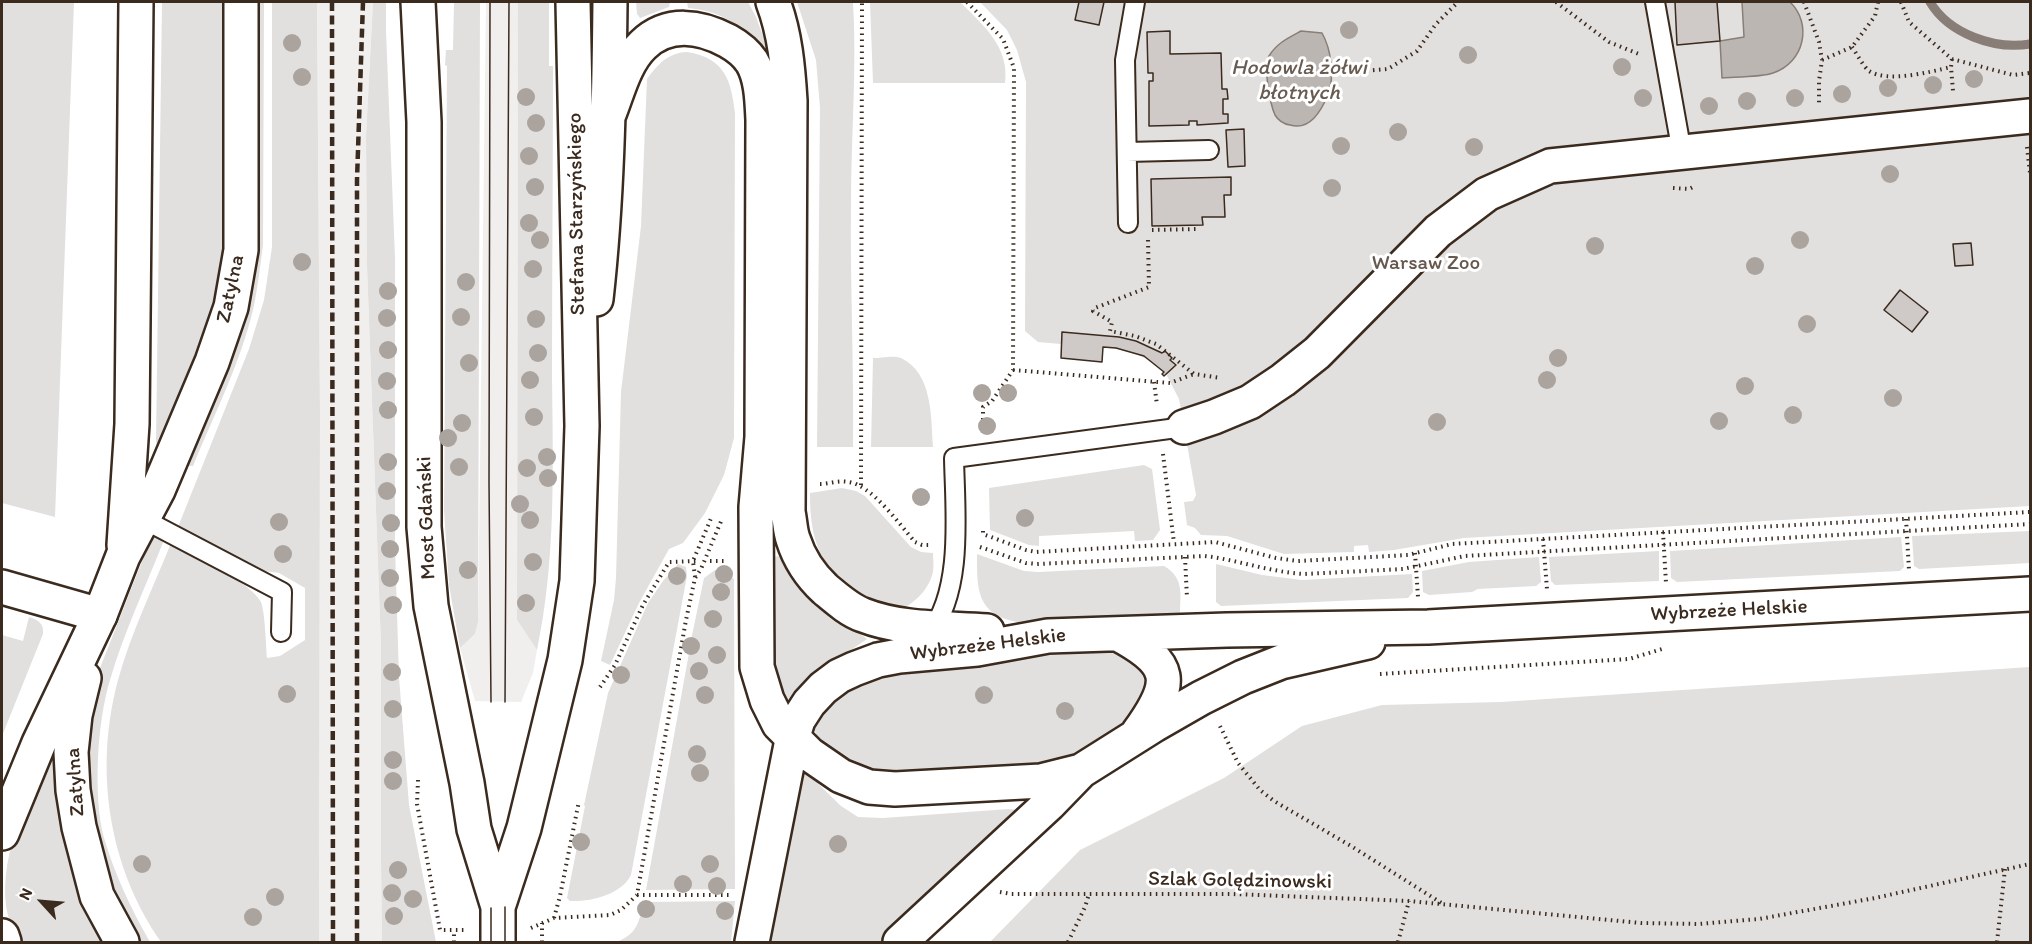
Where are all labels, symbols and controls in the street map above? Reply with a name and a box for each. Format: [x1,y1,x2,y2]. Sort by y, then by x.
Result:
water label: Hodowla żółwi błotnych [1231,55,1367,106]
street label: Stefana Starzyńskiego [563,113,591,315]
park label: Warsaw Zoo [1372,251,1480,277]
street label: Zatylna [212,253,250,325]
street label: Most Gdański [412,456,442,580]
street label: Wybrzeże Helskie [1650,594,1808,628]
street label: Wybrzeże Helskie [908,623,1068,667]
street label: Zatylna [61,747,91,817]
street label: Szlak Golędzinowski [1148,867,1332,895]
north arrow [12,872,72,932]
text: N [14,885,36,903]

